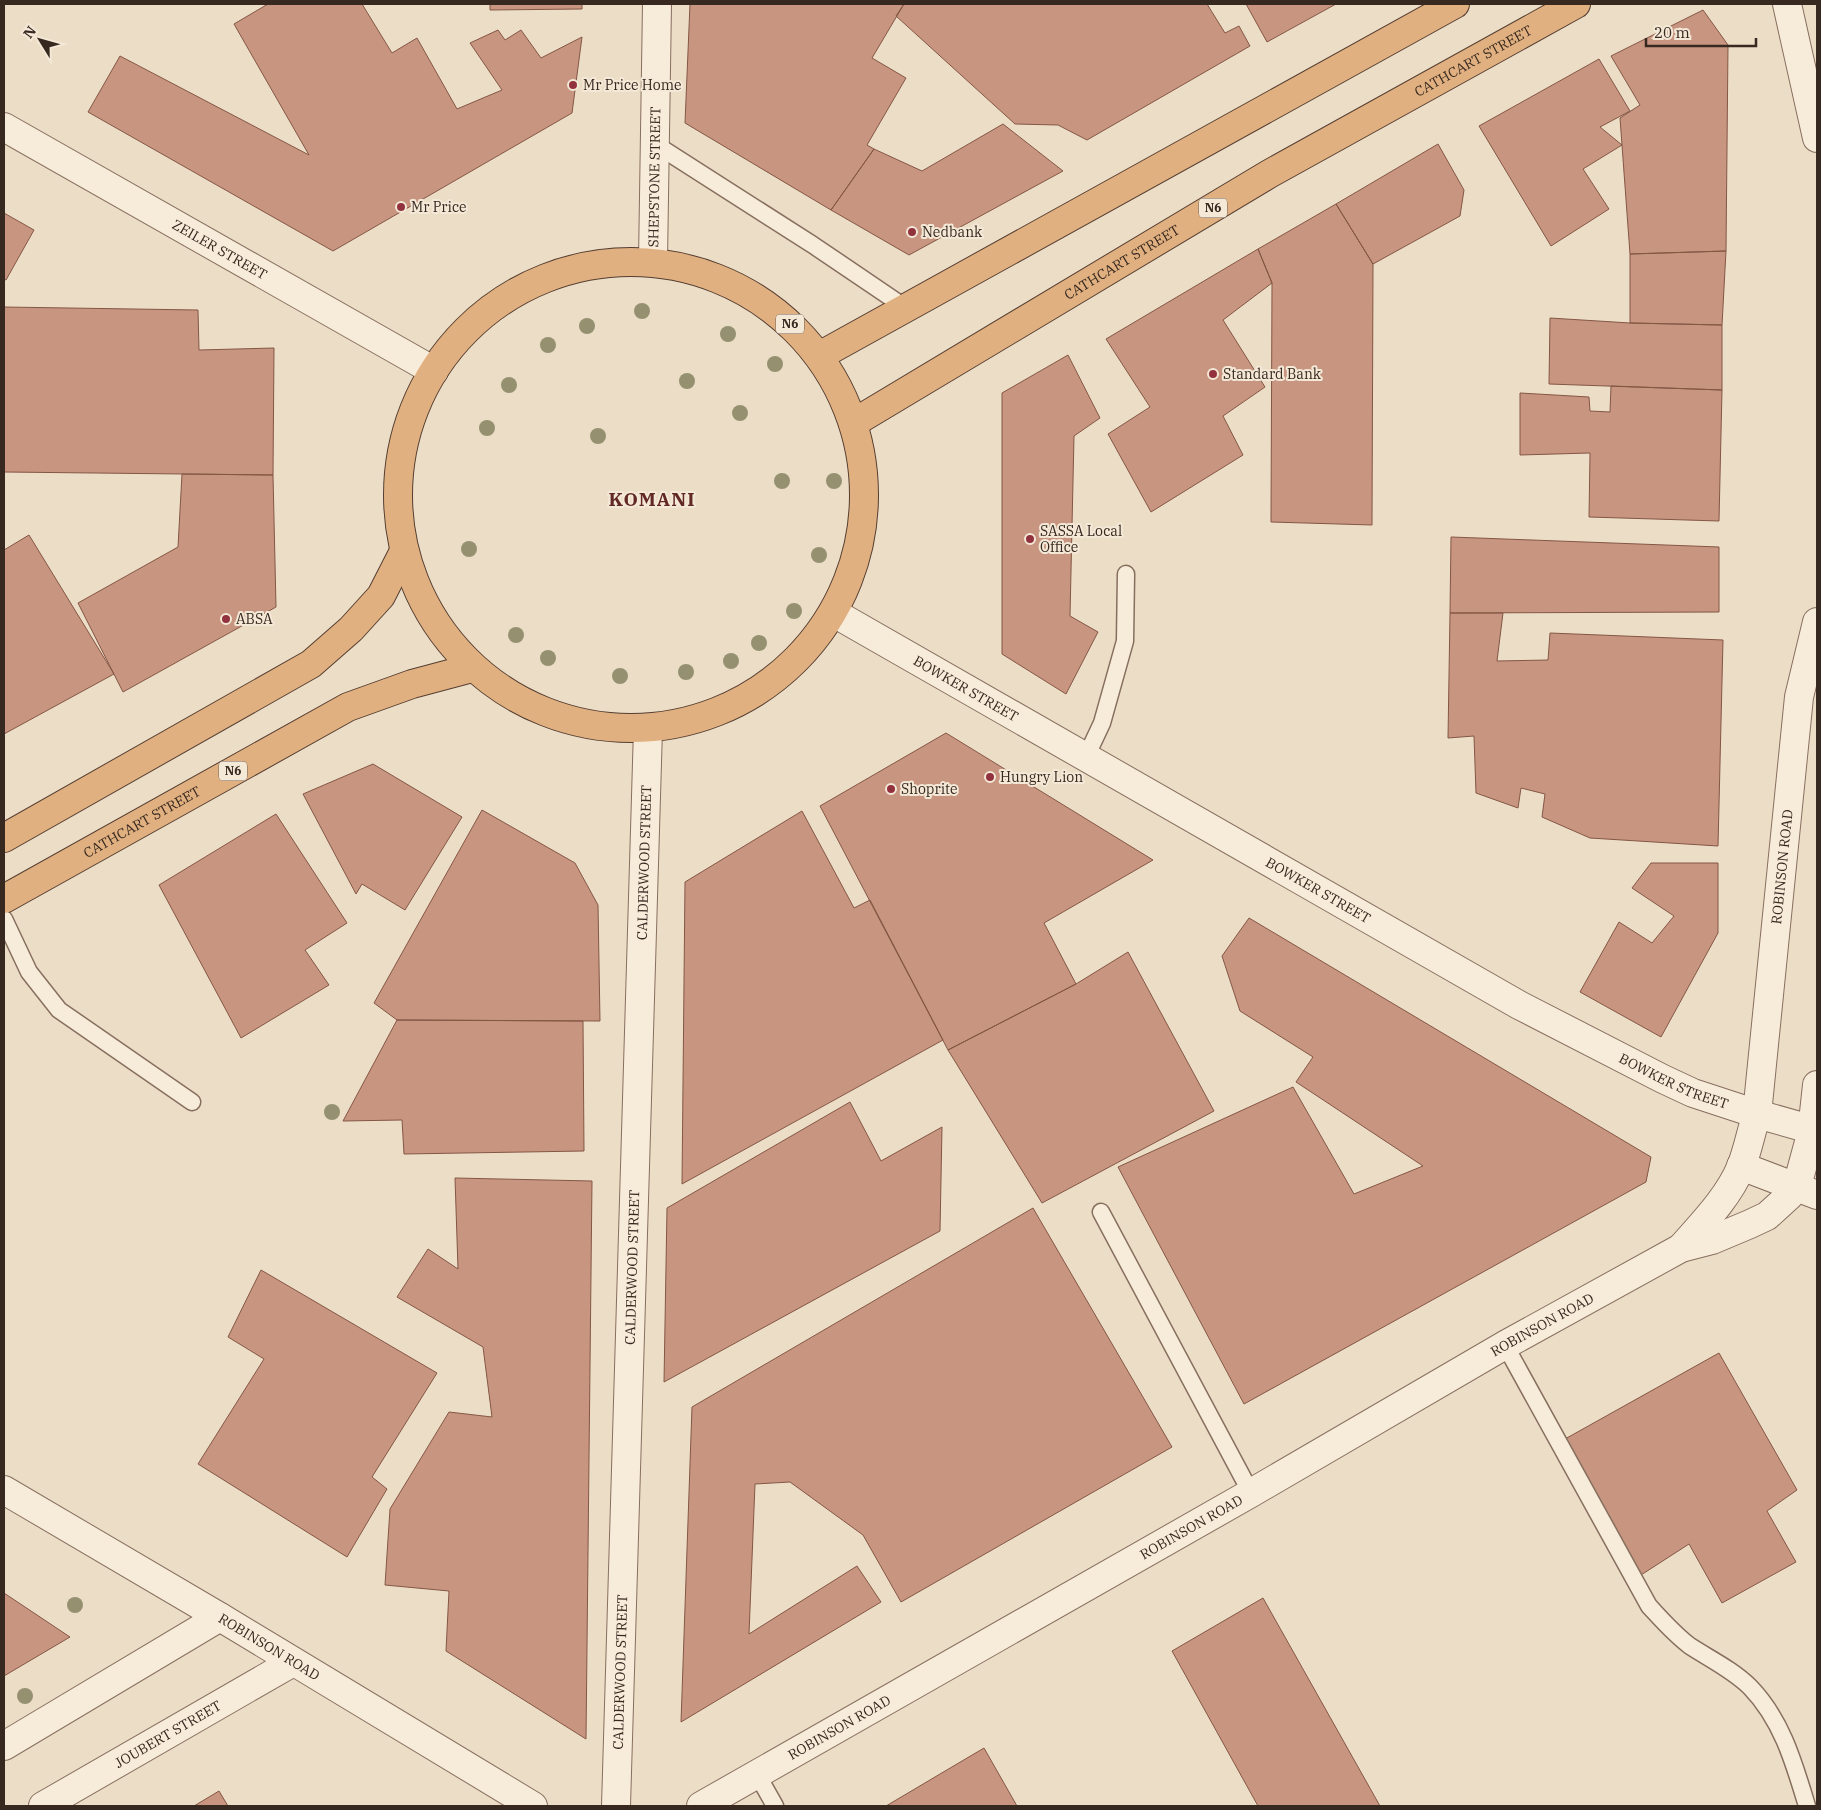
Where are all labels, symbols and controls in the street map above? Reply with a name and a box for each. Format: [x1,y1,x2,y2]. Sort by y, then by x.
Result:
north arrow [15,15,65,65]
scale bar [1646,15,1756,47]
street label: CATHCART STREET [1411,21,1535,101]
text: N [19,22,40,42]
text: 20 m [1654,23,1690,42]
place label: Mr Price Home [583,76,681,94]
marker: Mr Price Home [567,79,579,91]
street label: SHEPSTONE STREET [644,106,664,248]
place label: Mr Price [411,198,466,216]
road number: N6 [1199,198,1227,218]
marker: Mr Price [395,201,407,213]
street label: ZEILER STREET [169,215,270,283]
street label: CATHCART STREET [1061,221,1183,304]
place label: Nedbank [922,223,983,241]
marker: Nedbank [906,226,918,238]
road number: N6 [776,314,804,334]
place label: Standard Bank [1223,365,1322,383]
marker: Standard Bank [1207,368,1219,380]
district label: KOMANI [609,487,695,511]
place label: SASSA Local Office [1040,522,1122,556]
marker: SASSA Local Office [1024,533,1036,545]
place label: ABSA [236,610,273,628]
marker: ABSA [220,613,232,625]
street label: BOWKER STREET [910,651,1022,726]
road number: N6 [219,761,247,780]
place label: Hungry Lion [1000,768,1083,786]
marker: Hungry Lion [984,771,996,783]
place label: Shoprite [901,780,958,798]
street label: CATHCART STREET [80,782,204,862]
marker: Shoprite [885,783,897,795]
street label: CALDERWOOD STREET [633,785,655,940]
street label: ROBINSON ROAD [1767,808,1797,925]
street label: BOWKER STREET [1263,853,1374,927]
street label: BOWKER STREET [1616,1049,1731,1113]
street label: CALDERWOOD STREET [621,1189,643,1345]
street label: ROBINSON ROAD [1487,1289,1597,1361]
street label: ROBINSON ROAD [1137,1491,1246,1563]
street label: CALDERWOOD STREET [609,1594,631,1750]
street label: ROBINSON ROAD [215,1609,323,1684]
street label: ROBINSON ROAD [785,1691,894,1764]
street label: JOUBERT STREET [111,1696,224,1772]

